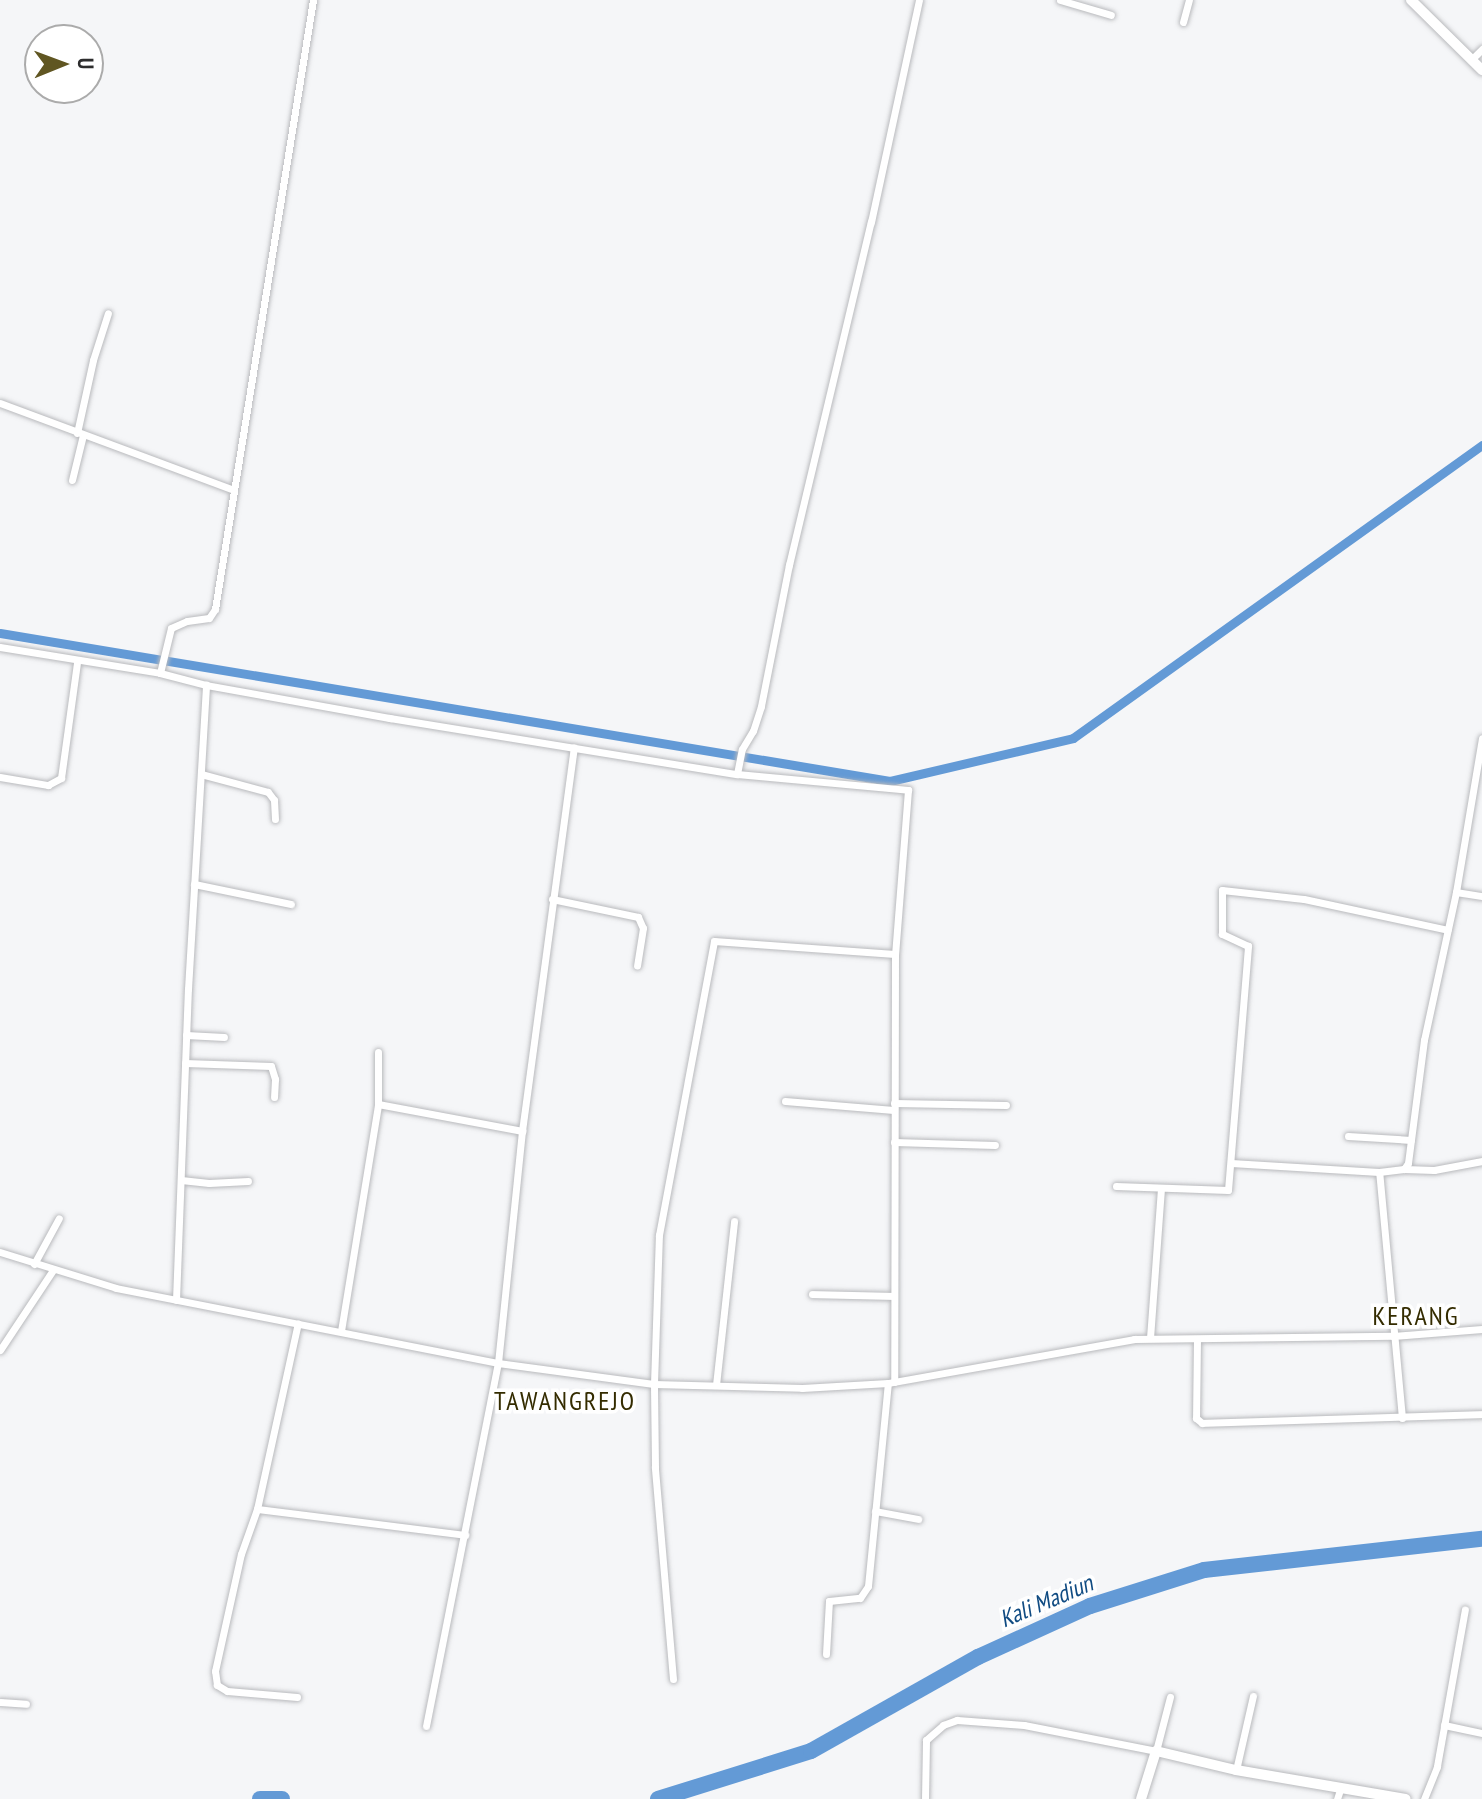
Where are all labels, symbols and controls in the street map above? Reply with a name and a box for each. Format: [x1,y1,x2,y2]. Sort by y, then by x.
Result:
north arrow [24,24,104,104]
text: U [72,58,100,70]
district label: KERANG [1373,1300,1459,1332]
district label: TAWANGREJO [494,1385,636,1417]
water label: Kali Madiun [995,1569,1097,1633]

